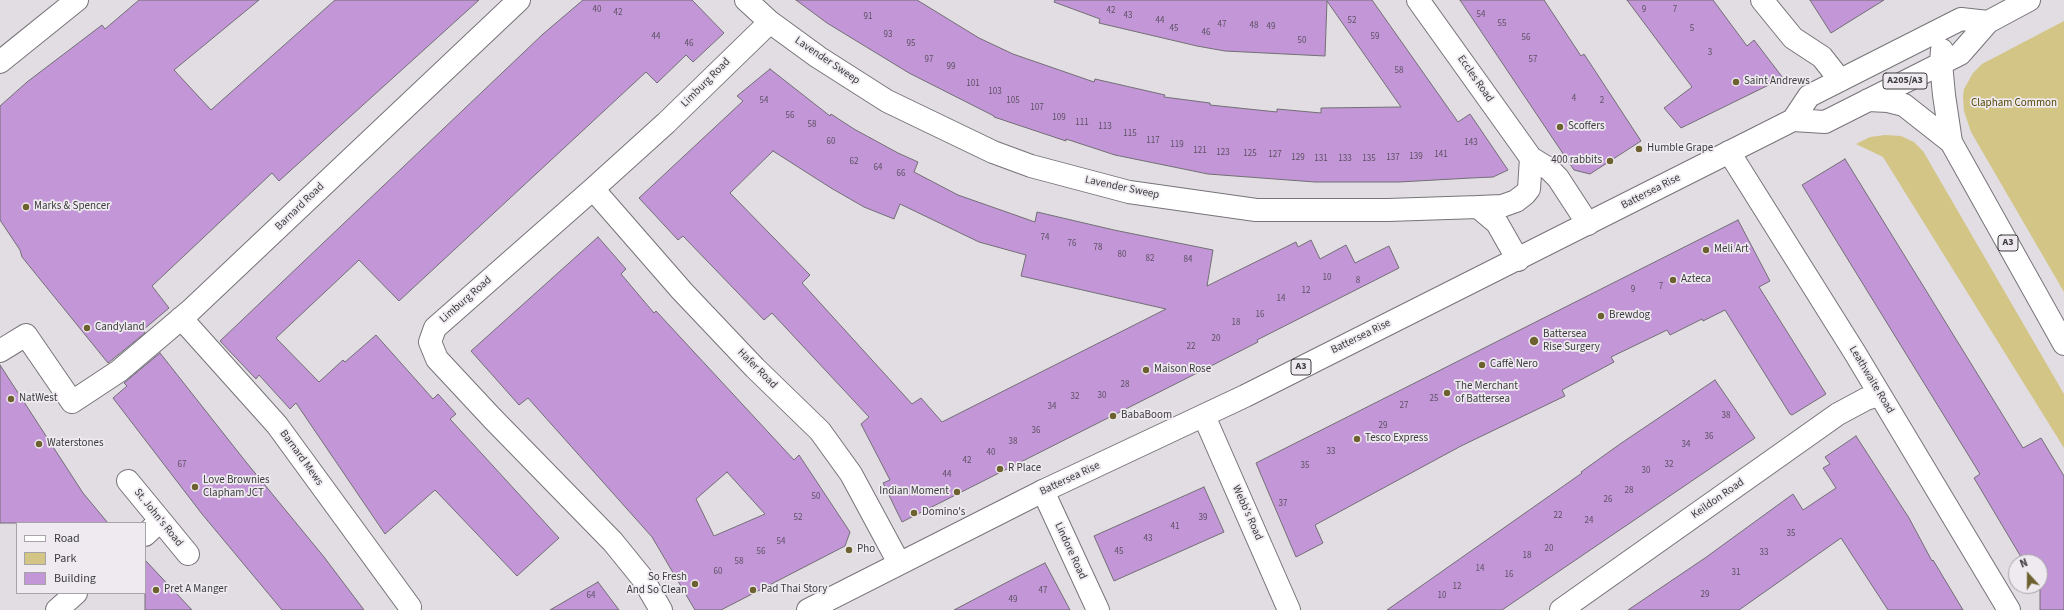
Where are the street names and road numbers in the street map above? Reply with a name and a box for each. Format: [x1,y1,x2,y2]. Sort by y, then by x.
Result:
street label: Lavender Sweep [792,34,862,88]
street label: Eccles Road [1454,53,1496,105]
street label: Limburg Road [679,56,733,110]
road number: A205/A3 [1883,73,1927,89]
street label: Battersea Rise [1619,171,1683,213]
street label: Lavender Sweep [1084,174,1160,202]
street label: Barnard Road [273,180,327,234]
road number: A3 [1998,235,2018,251]
street label: Limburg Road [437,274,495,326]
street label: Battersea Rise [1329,317,1393,357]
street label: Leathwaite Road [1846,344,1896,416]
street label: Hafer Road [734,346,780,392]
road number: A3 [1291,359,1311,375]
street label: Barnard Mews [276,428,326,488]
street label: Battersea Rise [1038,459,1102,499]
street label: Keildon Road [1689,476,1747,522]
street label: Webb's Road [1229,483,1265,543]
street label: St. John's Road [131,486,185,550]
street label: Lindore Road [1051,521,1089,581]

